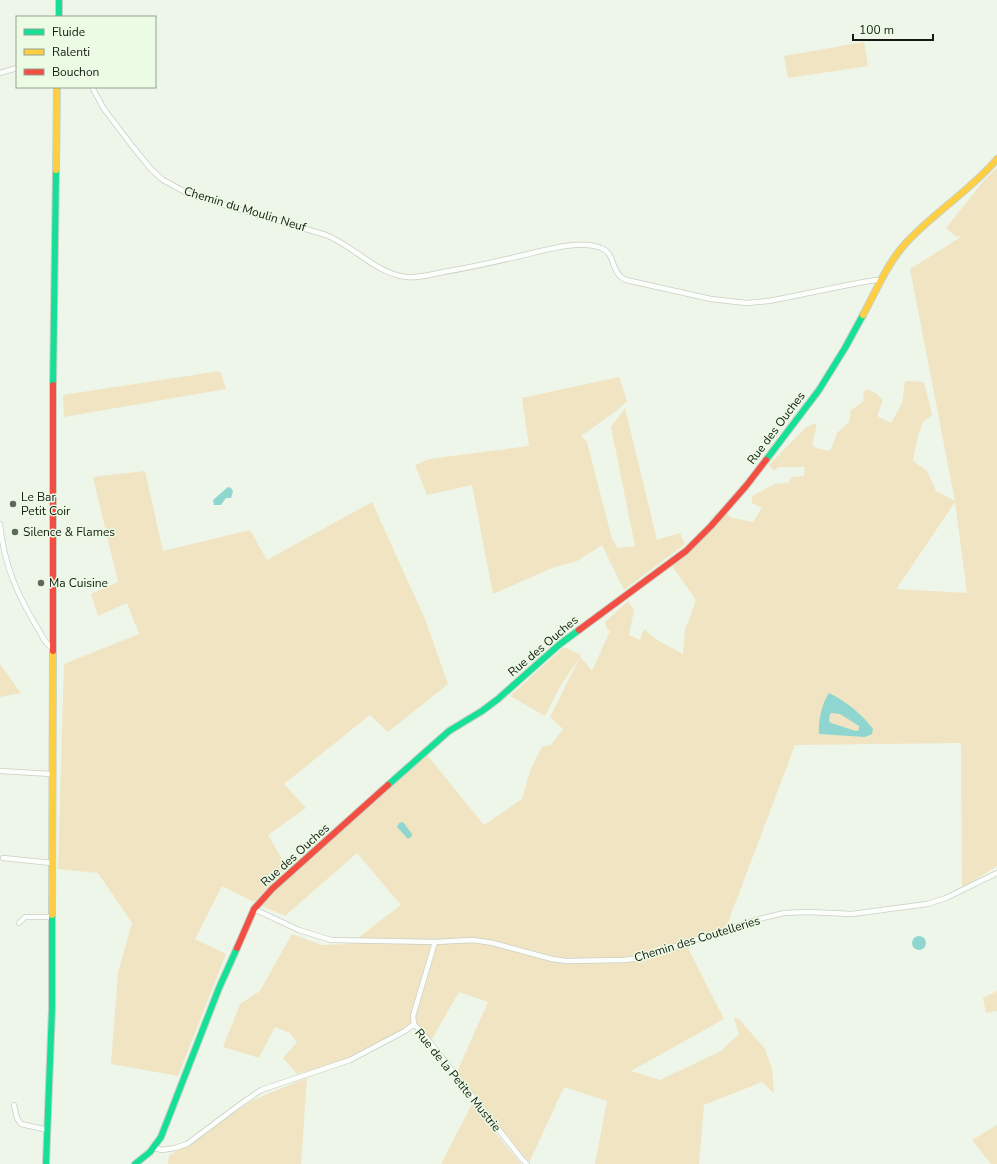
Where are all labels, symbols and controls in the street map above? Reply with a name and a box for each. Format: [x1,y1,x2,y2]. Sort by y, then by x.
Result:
legend [16,16,156,88]
scale bar [853,16,933,42]
text: 100 m [859,22,894,38]
text: Fluide [52,24,85,40]
text: Ralenti [52,44,90,60]
text: Bouchon [52,64,99,80]
street label: Chemin du Moulin Neuf [182,183,309,236]
street label: Rue des Ouches [743,388,809,468]
place label: Le Bar Petit Coir [21,489,71,519]
marker: Le Bar Petit Coir [8,499,18,509]
place label: Silence & Flames [23,524,115,540]
marker: Silence & Flames [10,527,20,537]
place label: Ma Cuisine [49,575,108,591]
marker: Ma Cuisine [36,578,46,588]
street label: Rue des Ouches [505,612,582,680]
street label: Rue des Ouches [257,820,333,890]
street label: Chemin des Coutelleries [632,912,762,966]
street label: Rue de la Petite Mustrie [411,1025,505,1135]

